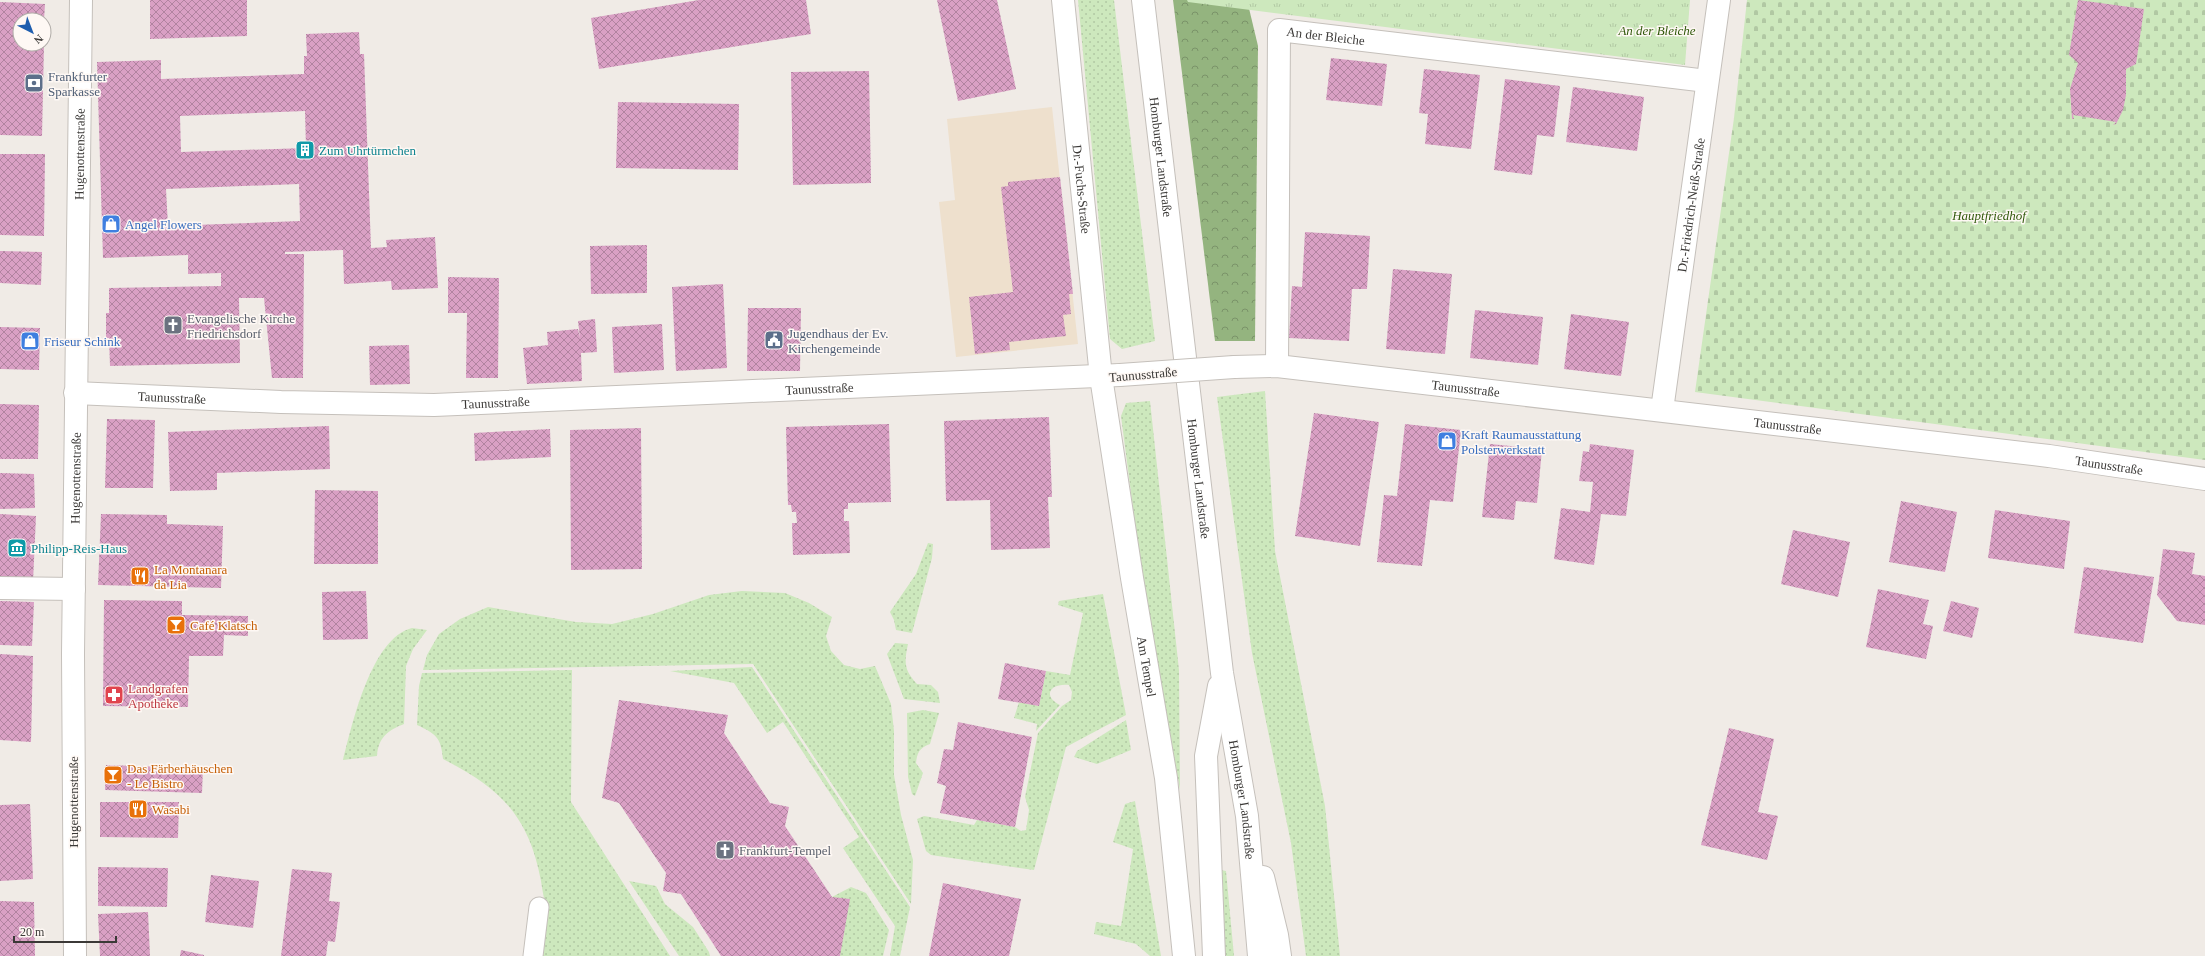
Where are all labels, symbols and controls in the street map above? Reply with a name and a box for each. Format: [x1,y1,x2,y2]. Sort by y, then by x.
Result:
north arrow [12,12,52,52]
park label: An der Bleiche [1617,23,1696,38]
street label: An der Bleiche [1286,24,1366,48]
text: N [32,32,46,47]
place label: Frankfurter Sparkasse [48,69,108,99]
bank icon: Frankfurter Sparkasse [23,72,45,94]
street label: Homburger Landstraße [1146,96,1175,218]
street label: Hugenottenstraße [72,108,88,200]
street label: Dr.-Friedrich-Neiß-Straße [1674,137,1708,273]
building icon: Zum Uhrtürmchen [294,139,316,161]
place label: Zum Uhrtürmchen [319,143,417,158]
street label: Dr.-Fuchs-Straße [1070,144,1094,234]
park label: Hauptfriedhof [1951,208,2028,223]
shop icon: Angel Flowers [100,213,122,235]
place label: Angel Flowers [125,217,202,232]
place label: Evangelische Kirche Friedrichsdorf [187,311,295,341]
church icon: Evangelische Kirche Friedrichsdorf [162,314,184,336]
place label: Jugendhaus der Ev. Kirchengemeinde [788,326,889,356]
public building icon: Jugendhaus der Ev. Kirchengemeinde [763,329,785,351]
shop icon: Friseur Schink [19,330,41,352]
place label: Friseur Schink [44,334,121,349]
street label: Taunusstraße [1108,364,1178,385]
street label: Taunusstraße [1431,377,1501,400]
street label: Taunusstraße [785,380,854,398]
street label: Taunusstraße [137,389,207,407]
street label: Taunusstraße [461,394,530,412]
street label: Taunusstraße [1753,415,1823,437]
street label: Homburger Landstraße [1184,418,1213,540]
place label: Kraft Raumausstattung Polsterwerkstatt [1461,427,1582,457]
shop icon: Kraft Raumausstattung Polsterwerkstatt [1436,430,1458,452]
street label: Hugenottenstraße [68,432,84,524]
street label: Taunusstraße [2074,453,2144,478]
museum icon: Philipp-Reis-Haus [6,537,28,559]
place label: Philipp-Reis-Haus [31,541,127,556]
place label: La Montanara da Lia [154,562,228,592]
restaurant icon: La Montanara da Lia [129,565,151,587]
bar icon: Café Klatsch [165,614,187,636]
place label: Café Klatsch [190,618,258,633]
street label: Am Tempel [1134,635,1159,698]
place label: Landgrafen Apotheke [128,681,188,711]
pharmacy icon: Landgrafen Apotheke [103,684,125,706]
street label: Homburger Landstraße [1226,739,1258,860]
street label: Hugenottenstraße [66,756,81,848]
place label: Das Färberhäuschen - Le Bistro [127,761,233,791]
bar icon: Das Färberhäuschen - Le Bistro [102,764,124,786]
restaurant icon: Wasabi [127,798,149,820]
place label: Wasabi [152,802,190,817]
church icon: Frankfurt-Tempel [714,839,736,861]
place label: Frankfurt-Tempel [739,843,832,858]
scale bar [14,918,116,944]
text: 20 m [20,925,45,939]

